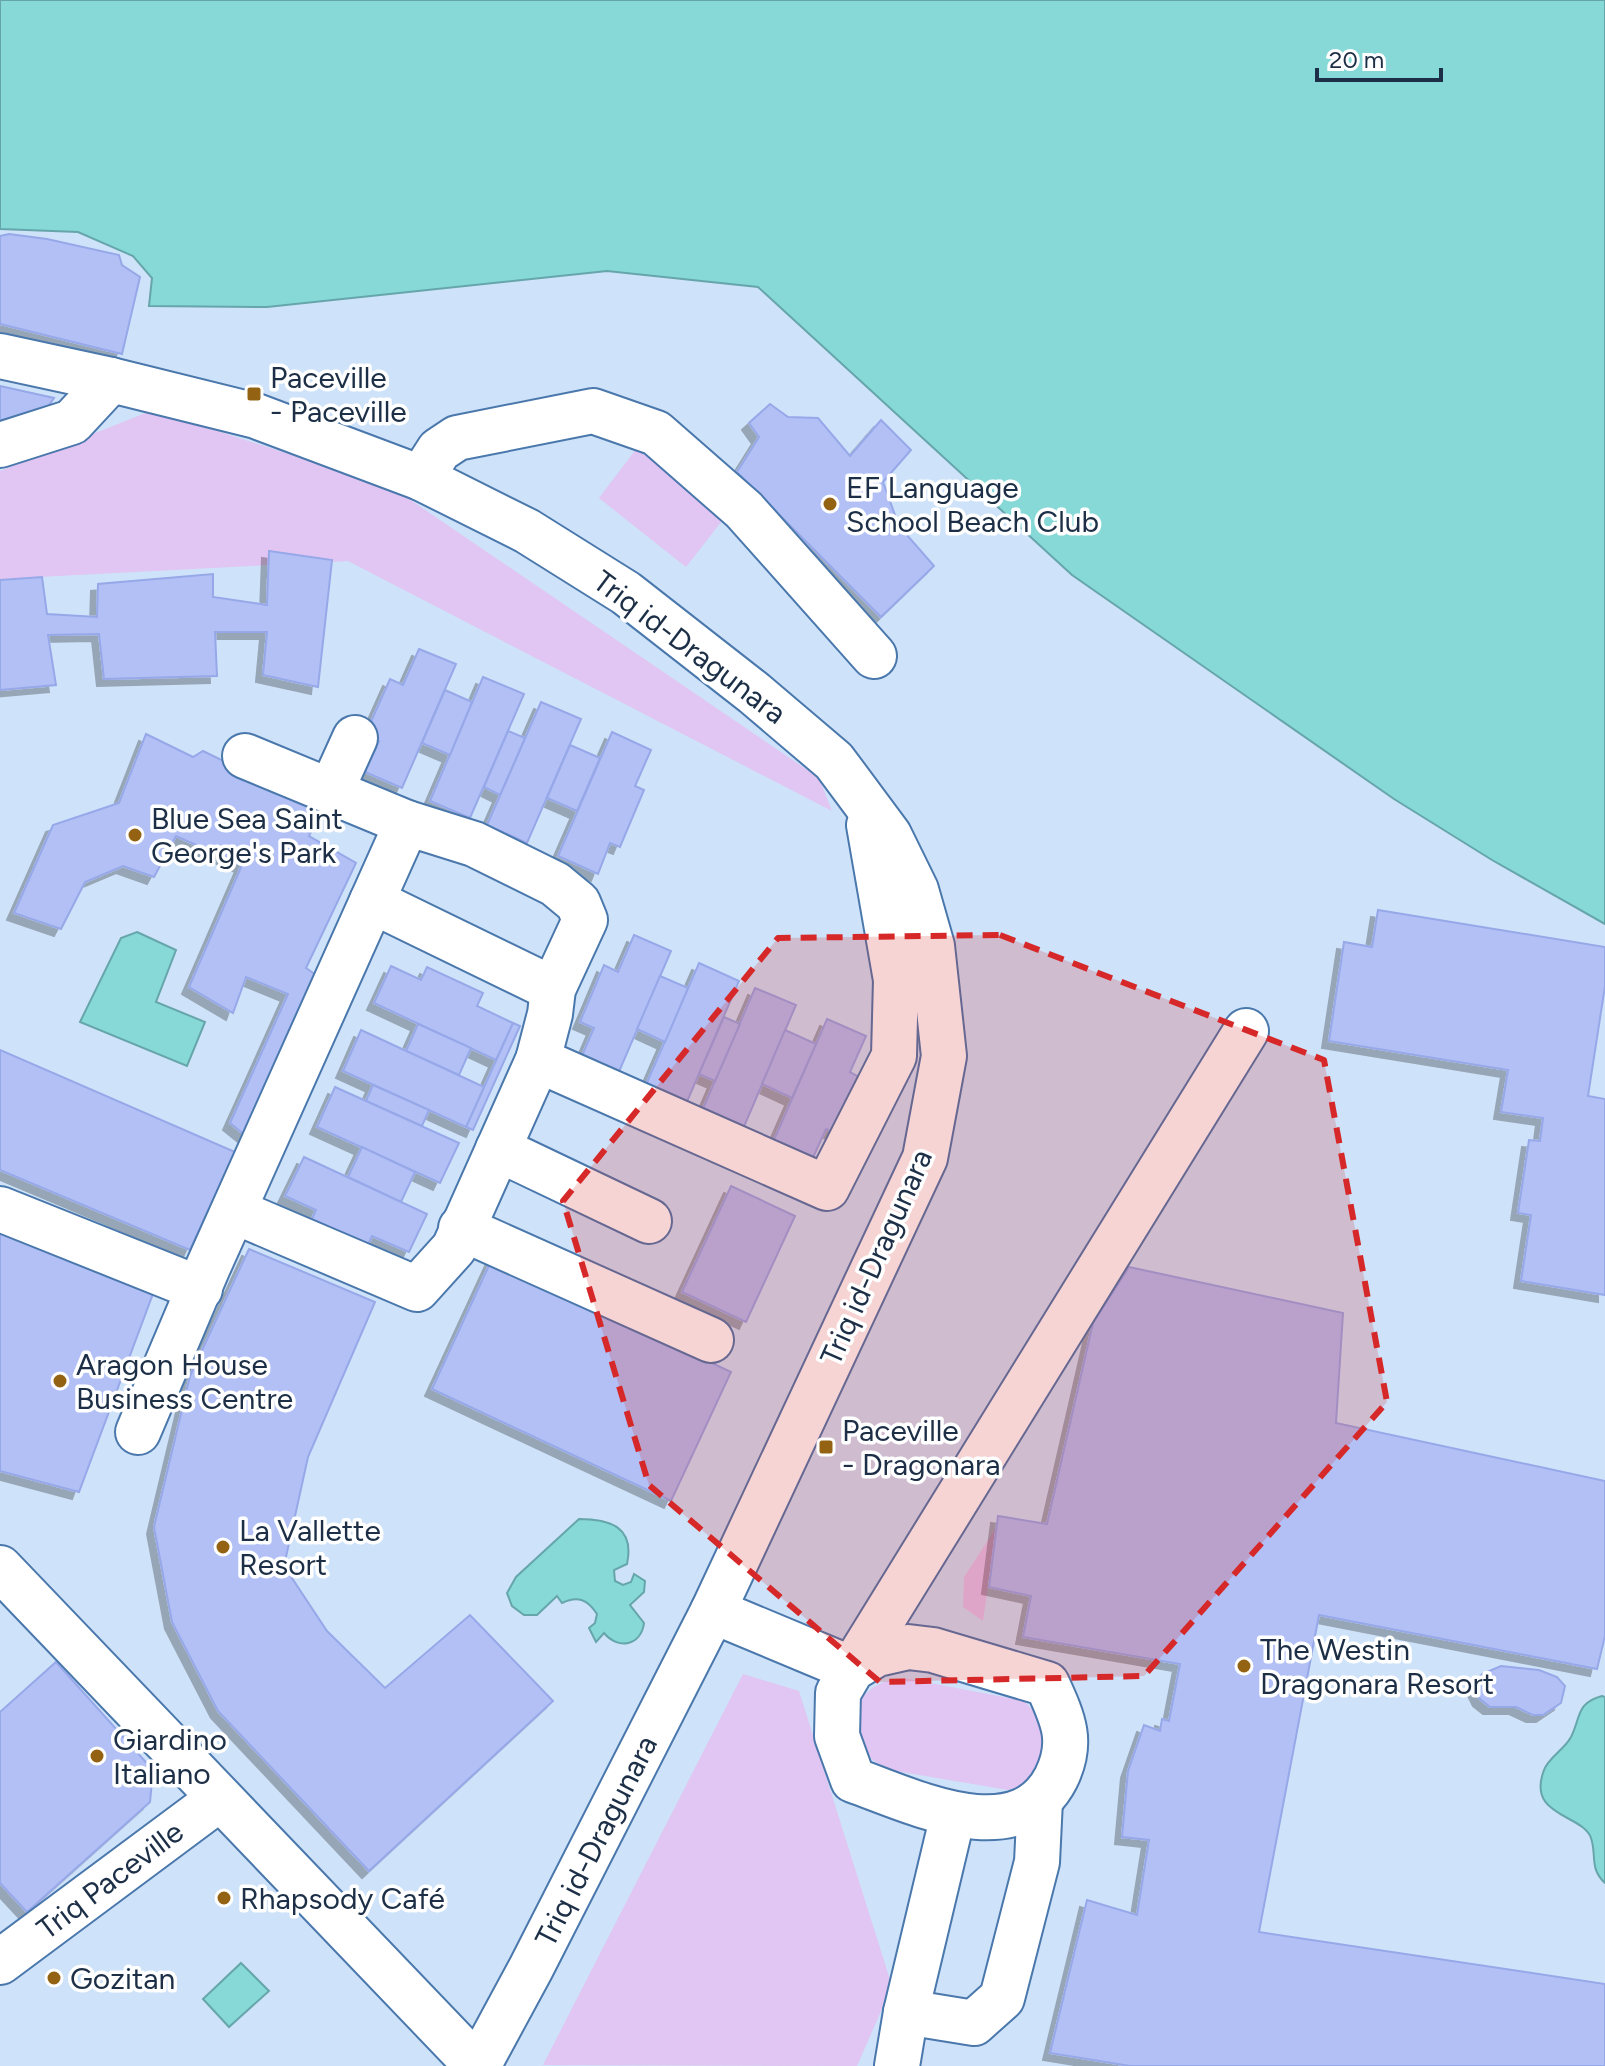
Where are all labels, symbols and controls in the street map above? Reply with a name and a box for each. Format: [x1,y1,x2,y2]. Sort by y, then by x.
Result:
scale bar [1317,32,1441,82]
text: 20 m [1329,45,1384,74]
place label: Paceville - Paceville [270,359,407,430]
marker: Paceville - Paceville [245,385,263,403]
place label: EF Language School Beach Club [846,469,1099,540]
marker: EF Language School Beach Club [821,495,839,513]
street label: Triq id-Dragunara [586,562,794,732]
place label: Blue Sea Saint George's Park [151,800,343,871]
marker: Blue Sea Saint George's Park [126,826,144,844]
street label: Triq id-Dragunara [812,1144,940,1370]
place label: Aragon House Business Centre [76,1346,293,1417]
marker: Aragon House Business Centre [51,1372,69,1390]
place label: Paceville - Dragonara [842,1412,1001,1483]
marker: Paceville - Dragonara [817,1438,835,1456]
place label: La Vallette Resort [239,1512,381,1583]
marker: La Vallette Resort [214,1538,232,1556]
place label: The Westin Dragonara Resort [1260,1631,1494,1702]
marker: The Westin Dragonara Resort [1235,1657,1253,1675]
place label: Giardino Italiano [113,1721,227,1792]
street label: Triq id-Dragunara [527,1729,665,1953]
marker: Giardino Italiano [88,1747,106,1765]
street label: Triq Paceville [29,1813,191,1947]
place label: Rhapsody Café [240,1880,445,1917]
marker: Rhapsody Café [215,1889,233,1907]
place label: Gozitan [70,1960,175,1997]
marker: Gozitan [45,1969,63,1987]

